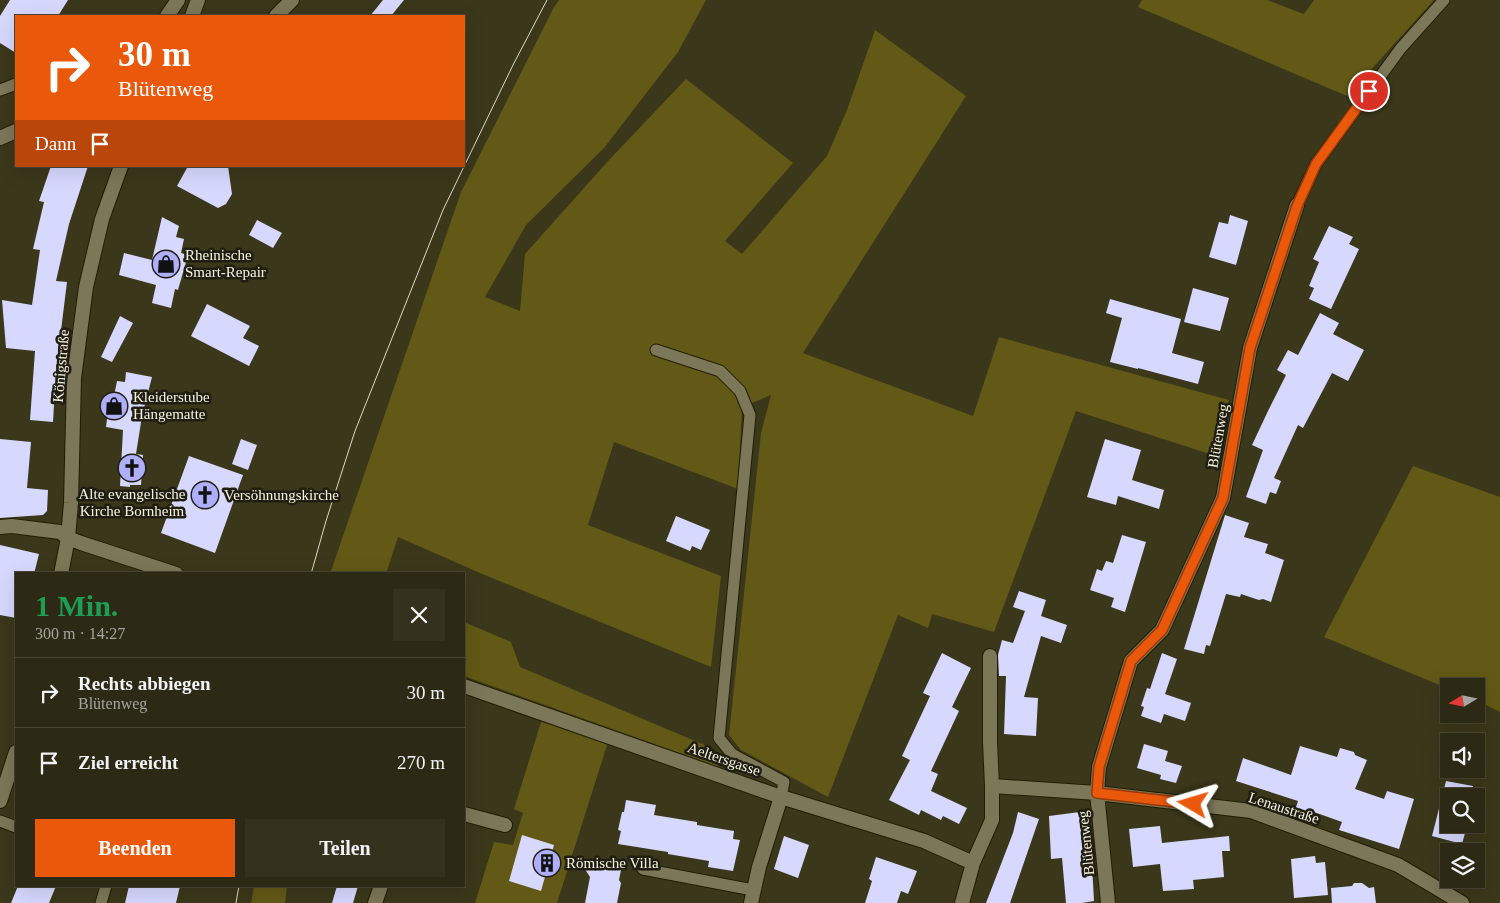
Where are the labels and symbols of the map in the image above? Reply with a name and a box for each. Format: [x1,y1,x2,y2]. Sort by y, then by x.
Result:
pin [1348,70,1390,112]
place label: Rheinische Smart-Repair [185,247,266,280]
shop icon: Rheinische Smart-Repair [151,249,181,279]
street label: Königstraße [50,328,72,403]
place label: Kleiderstube Hängematte [133,389,210,422]
shop icon: Kleiderstube Hängematte [99,391,129,421]
street label: Blütenweg [1204,402,1232,469]
church icon: Alte evangelische Kirche Bornheim [117,453,147,483]
church icon: Versöhnungskirche [190,480,220,510]
place label: Alte evangelische Kirche Bornheim [78,486,186,519]
place label: Versöhnungskirche [224,487,339,503]
north arrow [1440,678,1485,722]
street label: Aeltersgasse [686,739,763,779]
position arrow [1166,777,1218,829]
street label: Lenaustraße [1247,789,1322,827]
street label: Blütenweg [1075,809,1097,876]
building icon: Römische Villa [532,848,562,878]
place label: Römische Villa [566,855,659,871]

